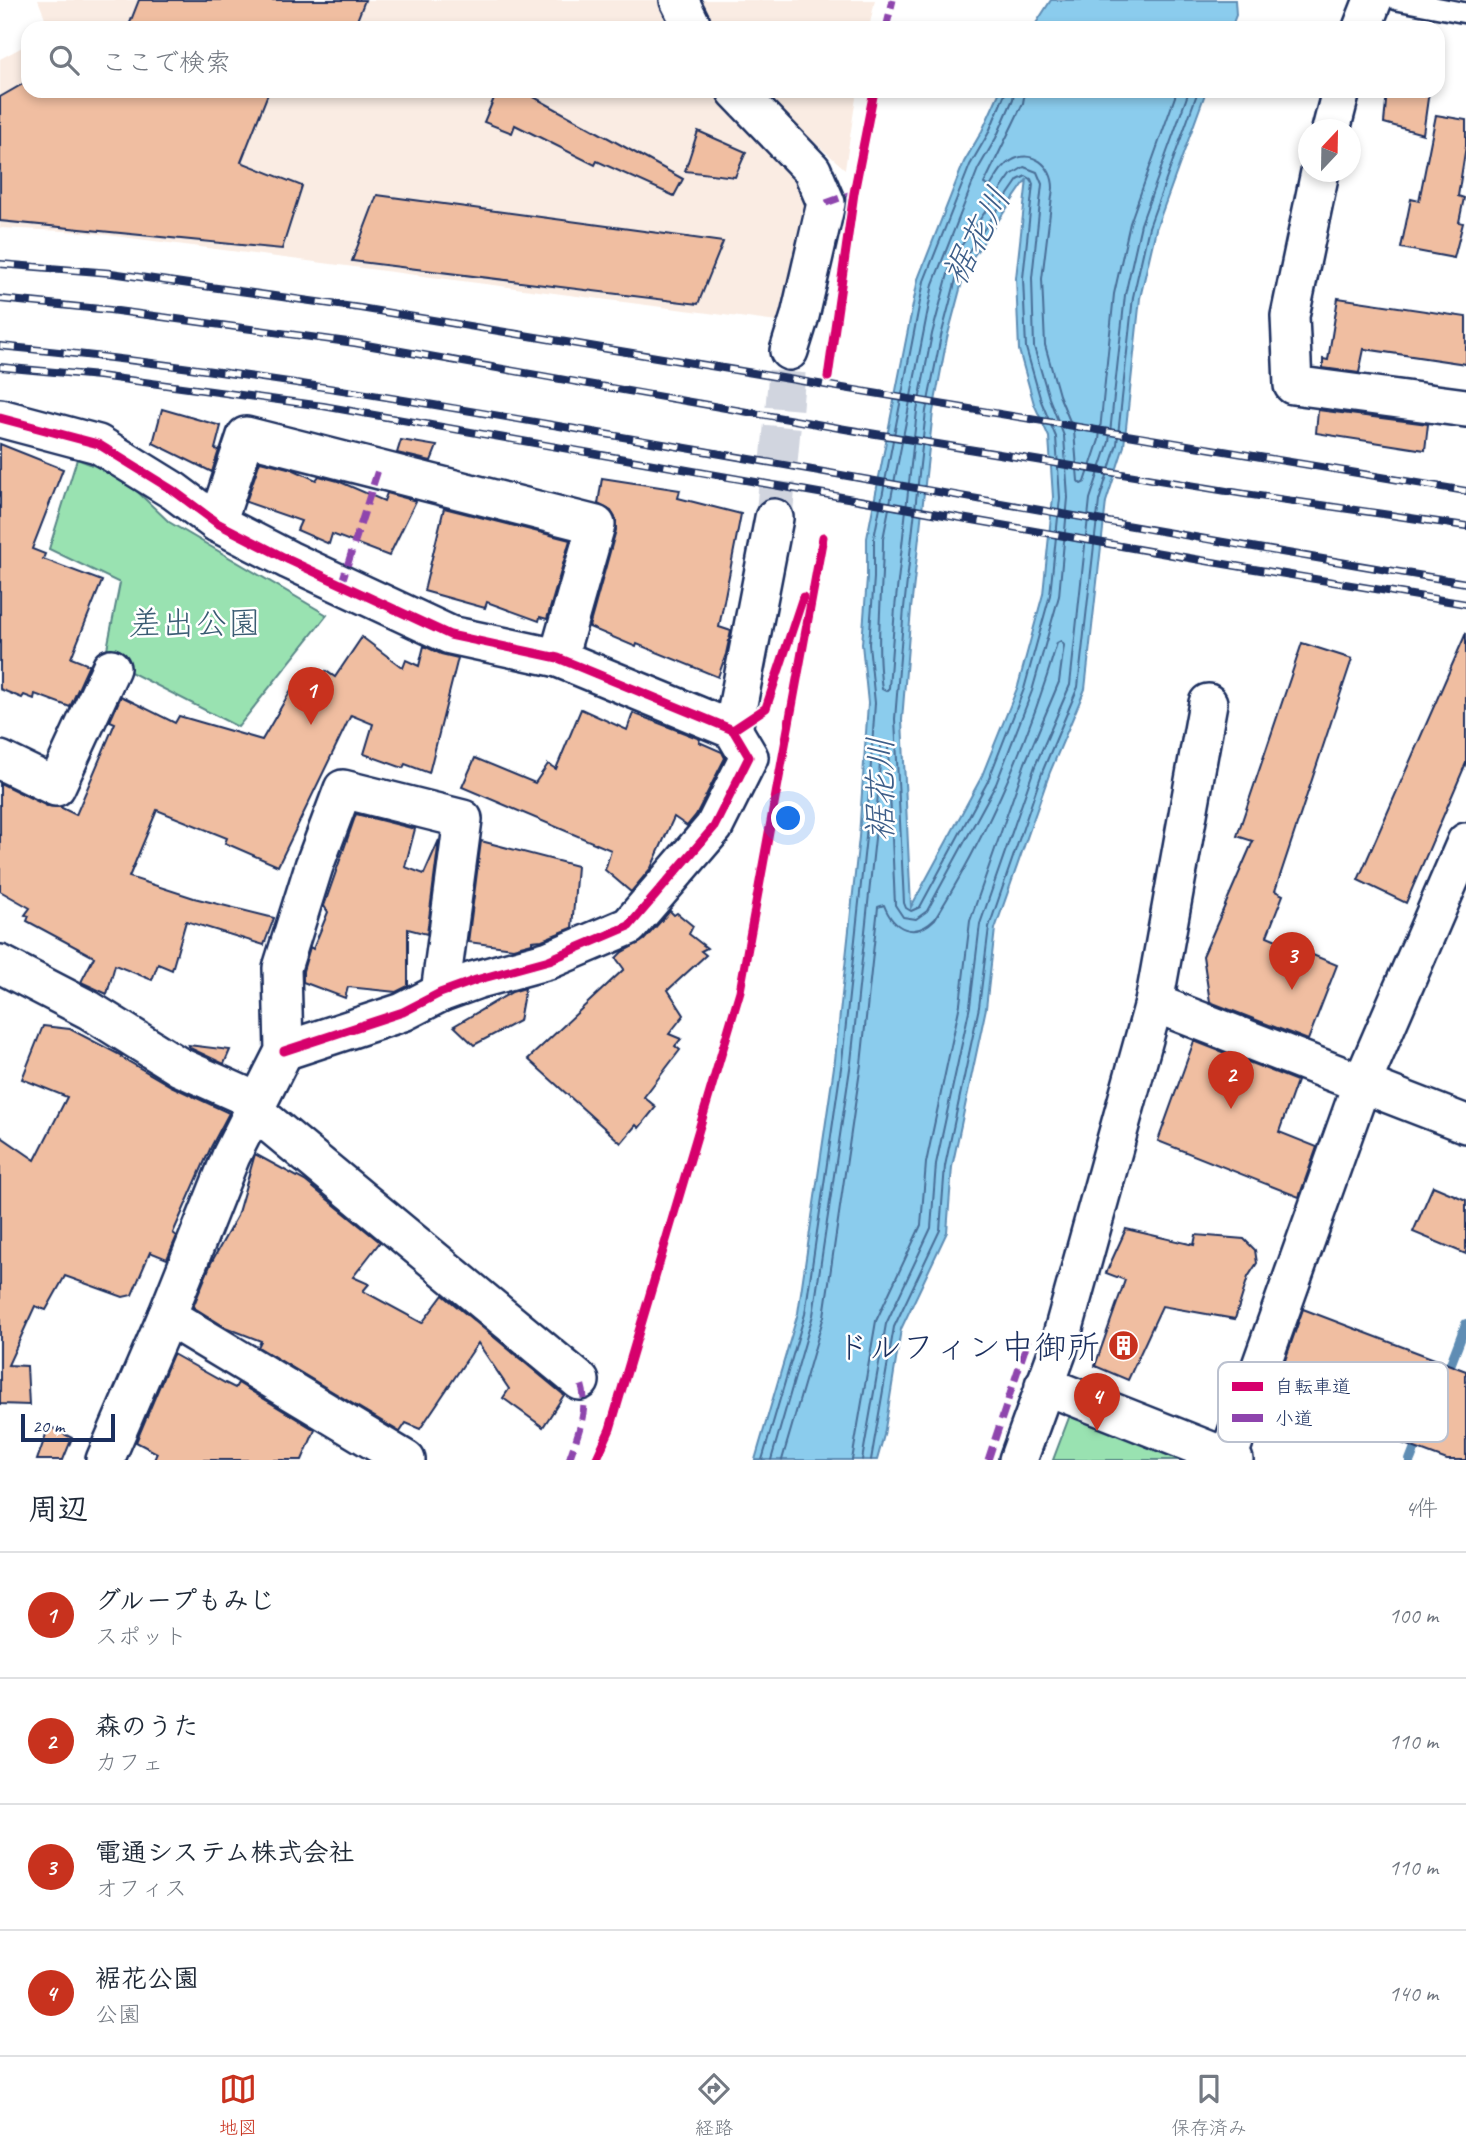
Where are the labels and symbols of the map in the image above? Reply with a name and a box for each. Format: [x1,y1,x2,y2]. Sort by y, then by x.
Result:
north arrow [1298,119,1361,182]
water label: 裾花川 [932,179,1021,293]
park label: 差出公園 [129,602,261,644]
pin: 1 [288,667,334,725]
water label: 裾花川 [858,736,903,842]
your location [771,801,805,835]
pin: 3 [1269,932,1315,990]
pin: 2 [1208,1051,1254,1109]
place label: ドルフィン中御所 [836,1326,1100,1368]
building icon: ドルフィン中御所 [1106,1329,1140,1363]
legend [1218,1362,1448,1442]
pin: 4 [1074,1373,1120,1431]
text: 自転車道 [1275,1375,1351,1399]
text: 小道 [1275,1407,1313,1431]
scale bar [21,1411,116,1443]

